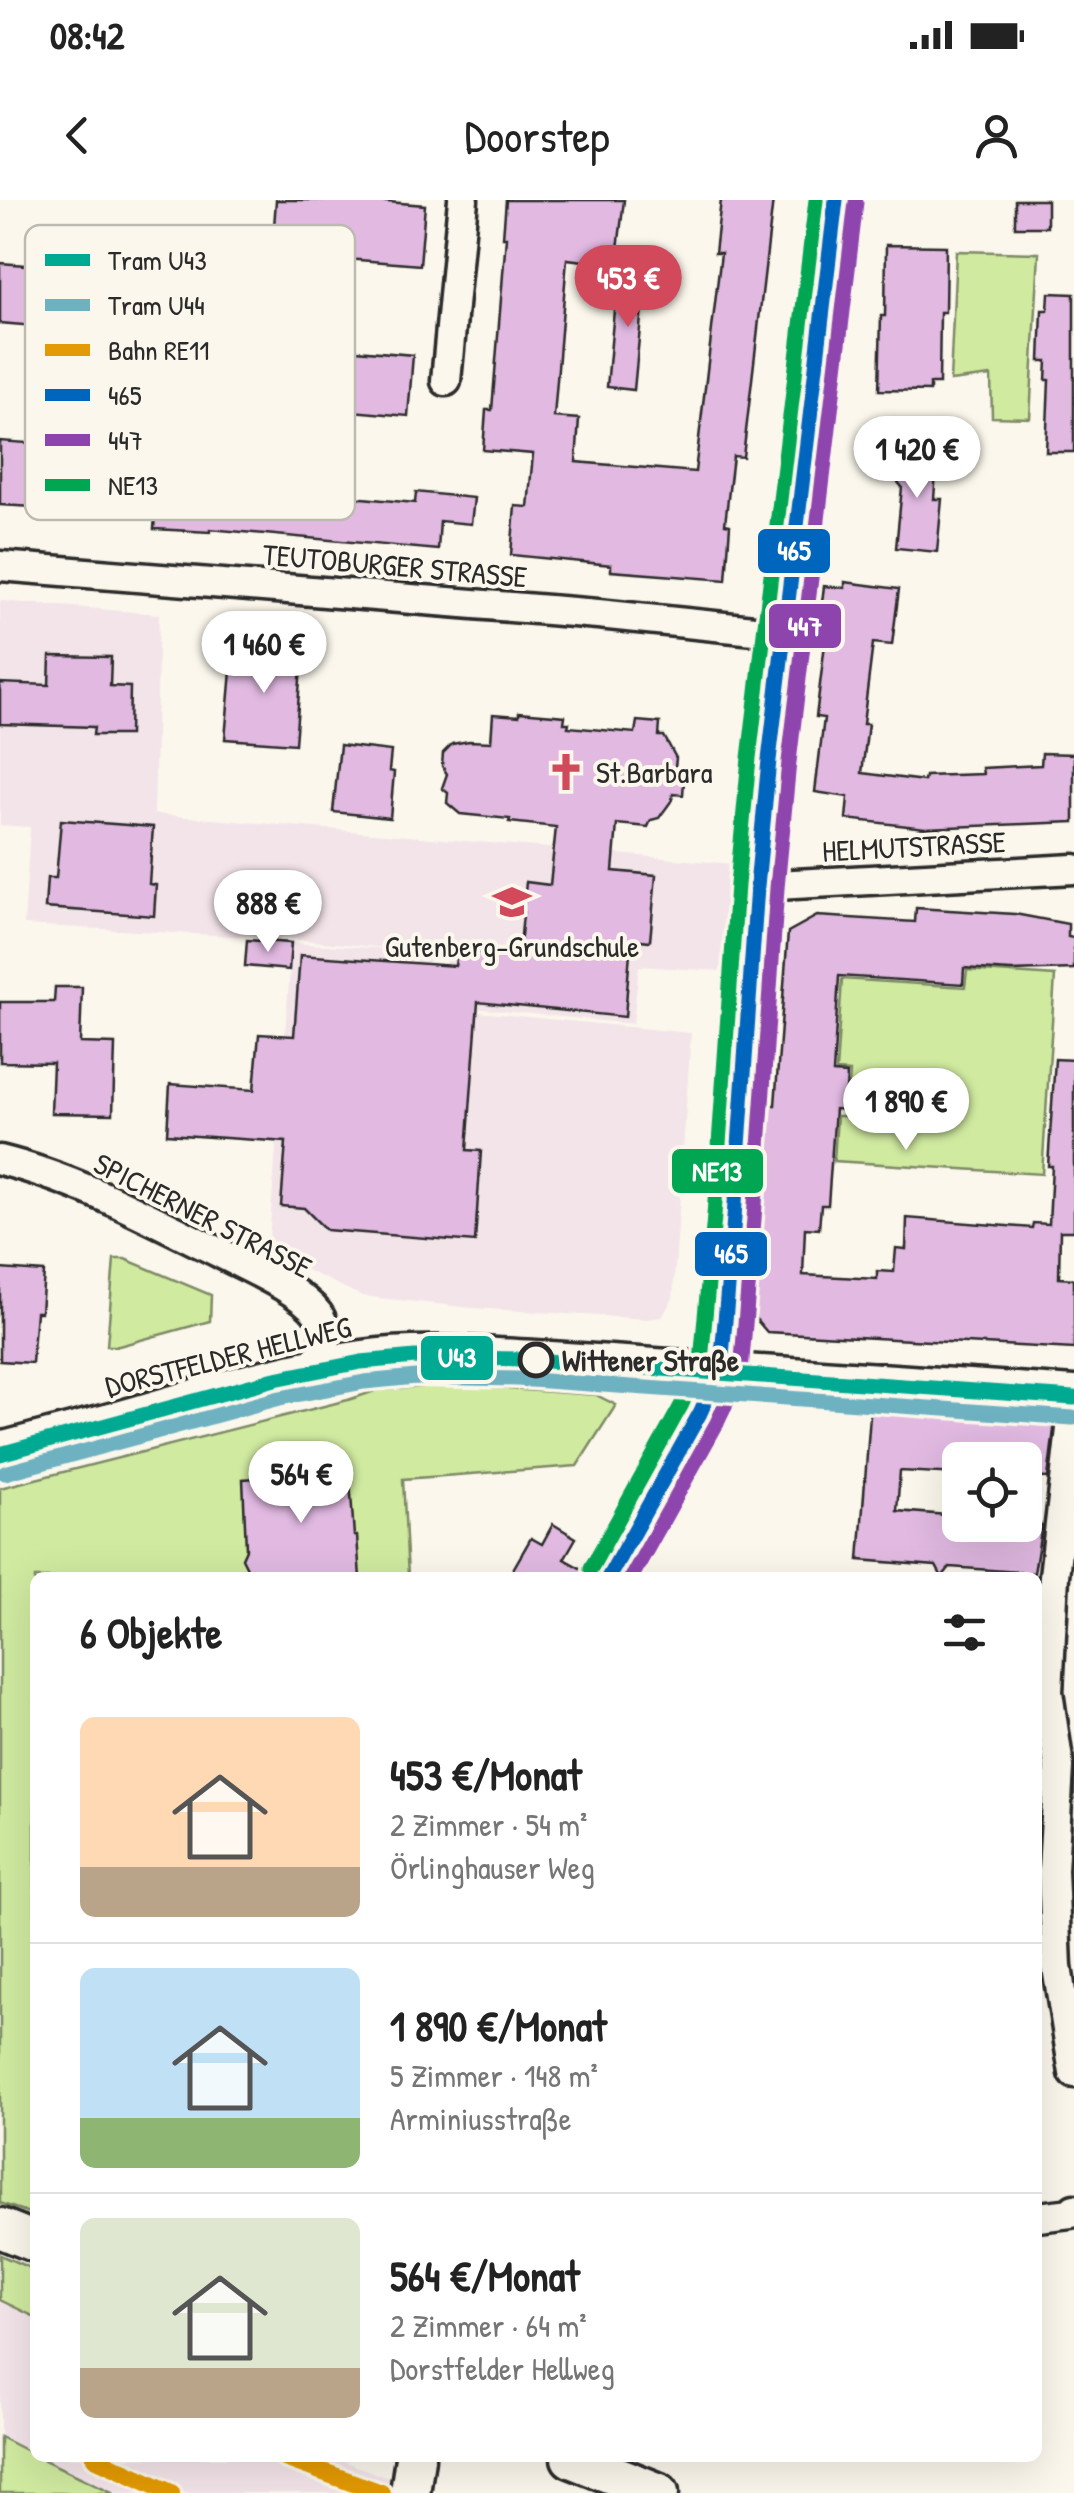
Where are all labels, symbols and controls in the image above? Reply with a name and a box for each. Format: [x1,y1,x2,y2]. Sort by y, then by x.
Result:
text: 08:42 [50,9,124,61]
text: Doorstep [465,105,609,166]
icon: back [50,108,105,163]
icon: person [969,108,1024,163]
legend [25,225,355,520]
text: Tram U43 [108,241,207,279]
pin: 453 € [558,245,698,330]
text: 453 € [597,256,659,299]
text: Tram U44 [108,286,205,324]
text: Bahn RE11 [108,331,209,369]
text: 465 [108,376,142,414]
pin: 1 420 € [825,416,1009,501]
text: 447 [108,421,143,459]
text: 1 420 € [875,427,959,470]
text: NE13 [108,466,158,504]
line badge: 465 [756,527,832,575]
text: 465 [777,531,811,569]
street label: TEUTOBURGER STRASSE [261,534,529,596]
line badge: 447 [767,602,843,650]
text: 447 [788,607,823,645]
pin: 1 460 € [172,611,356,696]
text: 1 460 € [224,622,304,665]
church icon: St.Barbara [545,751,587,793]
place label: St.Barbara [596,752,713,792]
street label: HELMUTSTRASSE [821,821,1007,871]
pin: 888 € [198,870,338,955]
text: 888 € [236,881,300,924]
school or university icon: Gutenberg-Grundschule [491,881,533,923]
place label: Gutenberg-Grundschule [385,926,639,966]
pin: 1 890 € [814,1068,998,1153]
text: 1 890 € [865,1079,947,1122]
street label: SPICHERNER STRASSE [87,1143,319,1287]
line badge: NE13 [670,1147,765,1195]
text: NE13 [692,1152,742,1190]
line badge: 465 [693,1230,769,1278]
text: 465 [714,1234,748,1272]
street label: DORSTFELDER HELLWEG [101,1306,356,1406]
line badge: U43 [419,1334,495,1382]
text: U43 [438,1338,477,1376]
place label: Wittener Straße [562,1340,739,1381]
marker: Wittener Straße [519,1343,553,1377]
pin: 564 € [231,1441,371,1526]
map controls [942,1442,1042,1542]
button: locate [942,1442,1042,1542]
text: 564 € [270,1452,332,1495]
text: 6 Objekte [80,1604,222,1661]
icon: filters [937,1605,992,1660]
text: 453 €/Monat [390,1746,582,1803]
icon: home [160,1757,280,1877]
text: 2 Zimmer · 54 m² [390,1803,587,1846]
text: Örlinghauser Weg [390,1846,595,1889]
text: 1 890 €/Monat [390,1997,607,2054]
icon: home [160,2008,280,2128]
text: 5 Zimmer · 148 m² [390,2054,598,2097]
text: Arminiusstraße [390,2097,571,2140]
text: 564 €/Monat [390,2247,580,2304]
icon: home [160,2258,280,2378]
text: 2 Zimmer · 64 m² [390,2304,587,2347]
text: Dorstfelder Hellweg [390,2347,615,2390]

